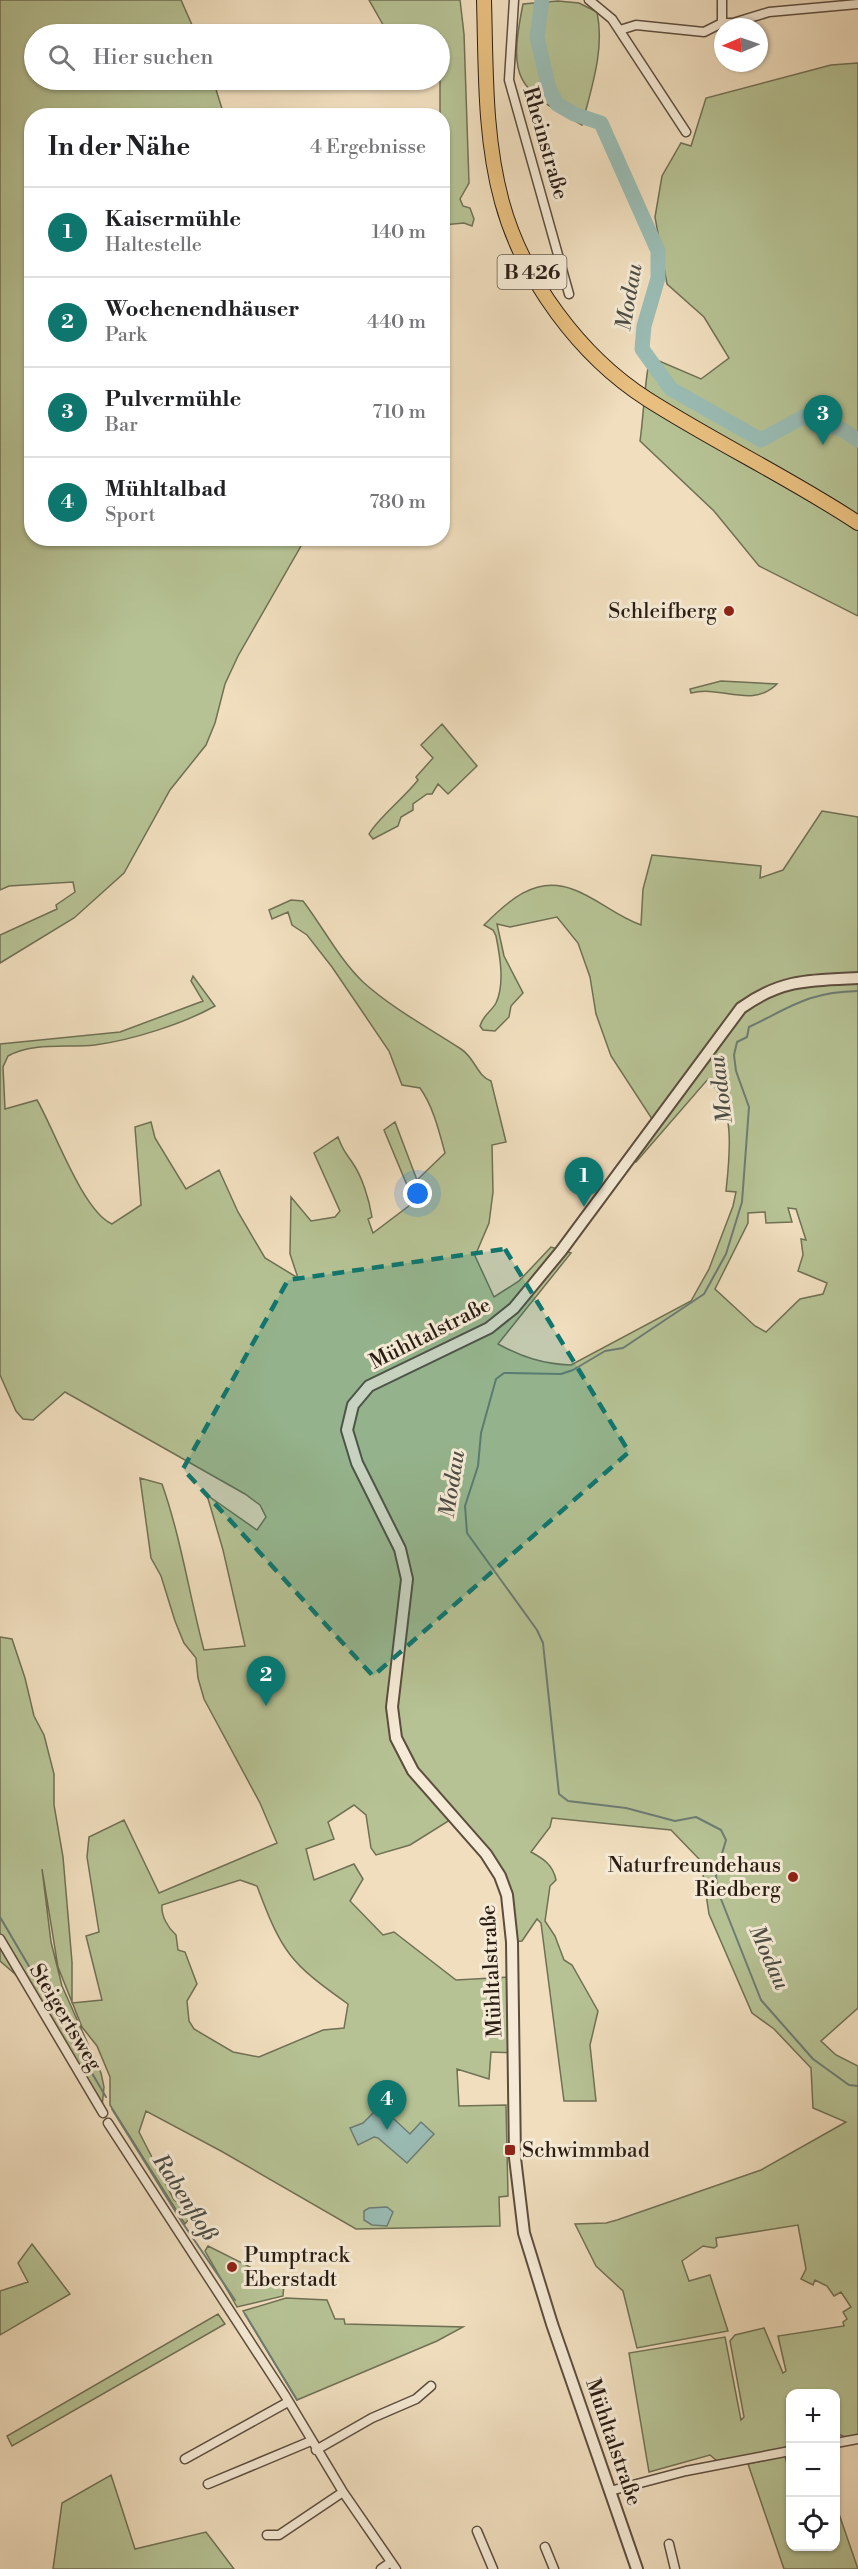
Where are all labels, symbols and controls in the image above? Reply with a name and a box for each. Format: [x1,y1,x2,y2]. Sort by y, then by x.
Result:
north arrow [714,18,768,72]
search box [24,24,450,90]
icon: search [45,41,78,74]
text: Hier suchen [93,44,213,71]
street label: Rheinstraße [517,84,574,203]
text: In der Nähe [48,131,190,163]
text: 4 Ergebnisse [310,135,426,160]
text: Kaisermühle [105,206,241,233]
text: 1 [63,220,72,245]
text: 140 m [371,220,426,245]
text: Haltestelle [105,233,202,258]
road number: B 426 [498,255,566,289]
water label: Modau [610,261,649,333]
text: Wochenendhäuser [105,296,299,323]
text: 2 [61,310,74,335]
text: 440 m [367,310,426,335]
text: Park [105,323,147,348]
text: Pulvermühle [105,386,241,413]
pin: 3 [804,396,842,445]
text: 3 [61,400,74,425]
text: 710 m [372,400,426,425]
text: Bar [105,413,138,438]
text: Mühltalbad [105,476,227,503]
text: 4 [61,490,74,515]
text: 780 m [369,490,426,515]
text: Sport [105,503,156,528]
place label: Schleifberg [608,599,717,625]
marker: Schleifberg [722,604,736,618]
water label: Modau [704,1054,739,1125]
pin: 1 [564,1158,604,1207]
your location [403,1179,432,1208]
street label: Mühltalstraße [365,1292,495,1376]
water label: Modau [434,1448,471,1520]
pin: 2 [246,1656,286,1706]
place label: Naturfreundehaus Riedberg [608,1853,781,1903]
marker: Naturfreundehaus Riedberg [786,1870,800,1884]
street label: Mühltalstraße [476,1904,508,2038]
water label: Modau [742,1921,795,1995]
street label: Steigertsweg [23,1959,107,2076]
pin: 4 [368,2080,406,2130]
place label: Schwimmbad [522,2138,650,2164]
marker: Schwimmbad [503,2143,517,2157]
water label: Rabenfloß [146,2148,223,2247]
place label: Pumptrack Eberstadt [244,2243,351,2293]
marker: Pumptrack Eberstadt [225,2260,239,2274]
street label: Mühltalstraße [579,2375,647,2509]
map controls [786,2389,840,2551]
button: + [786,2389,840,2443]
button: − [786,2443,840,2497]
button: locate [786,2497,840,2551]

